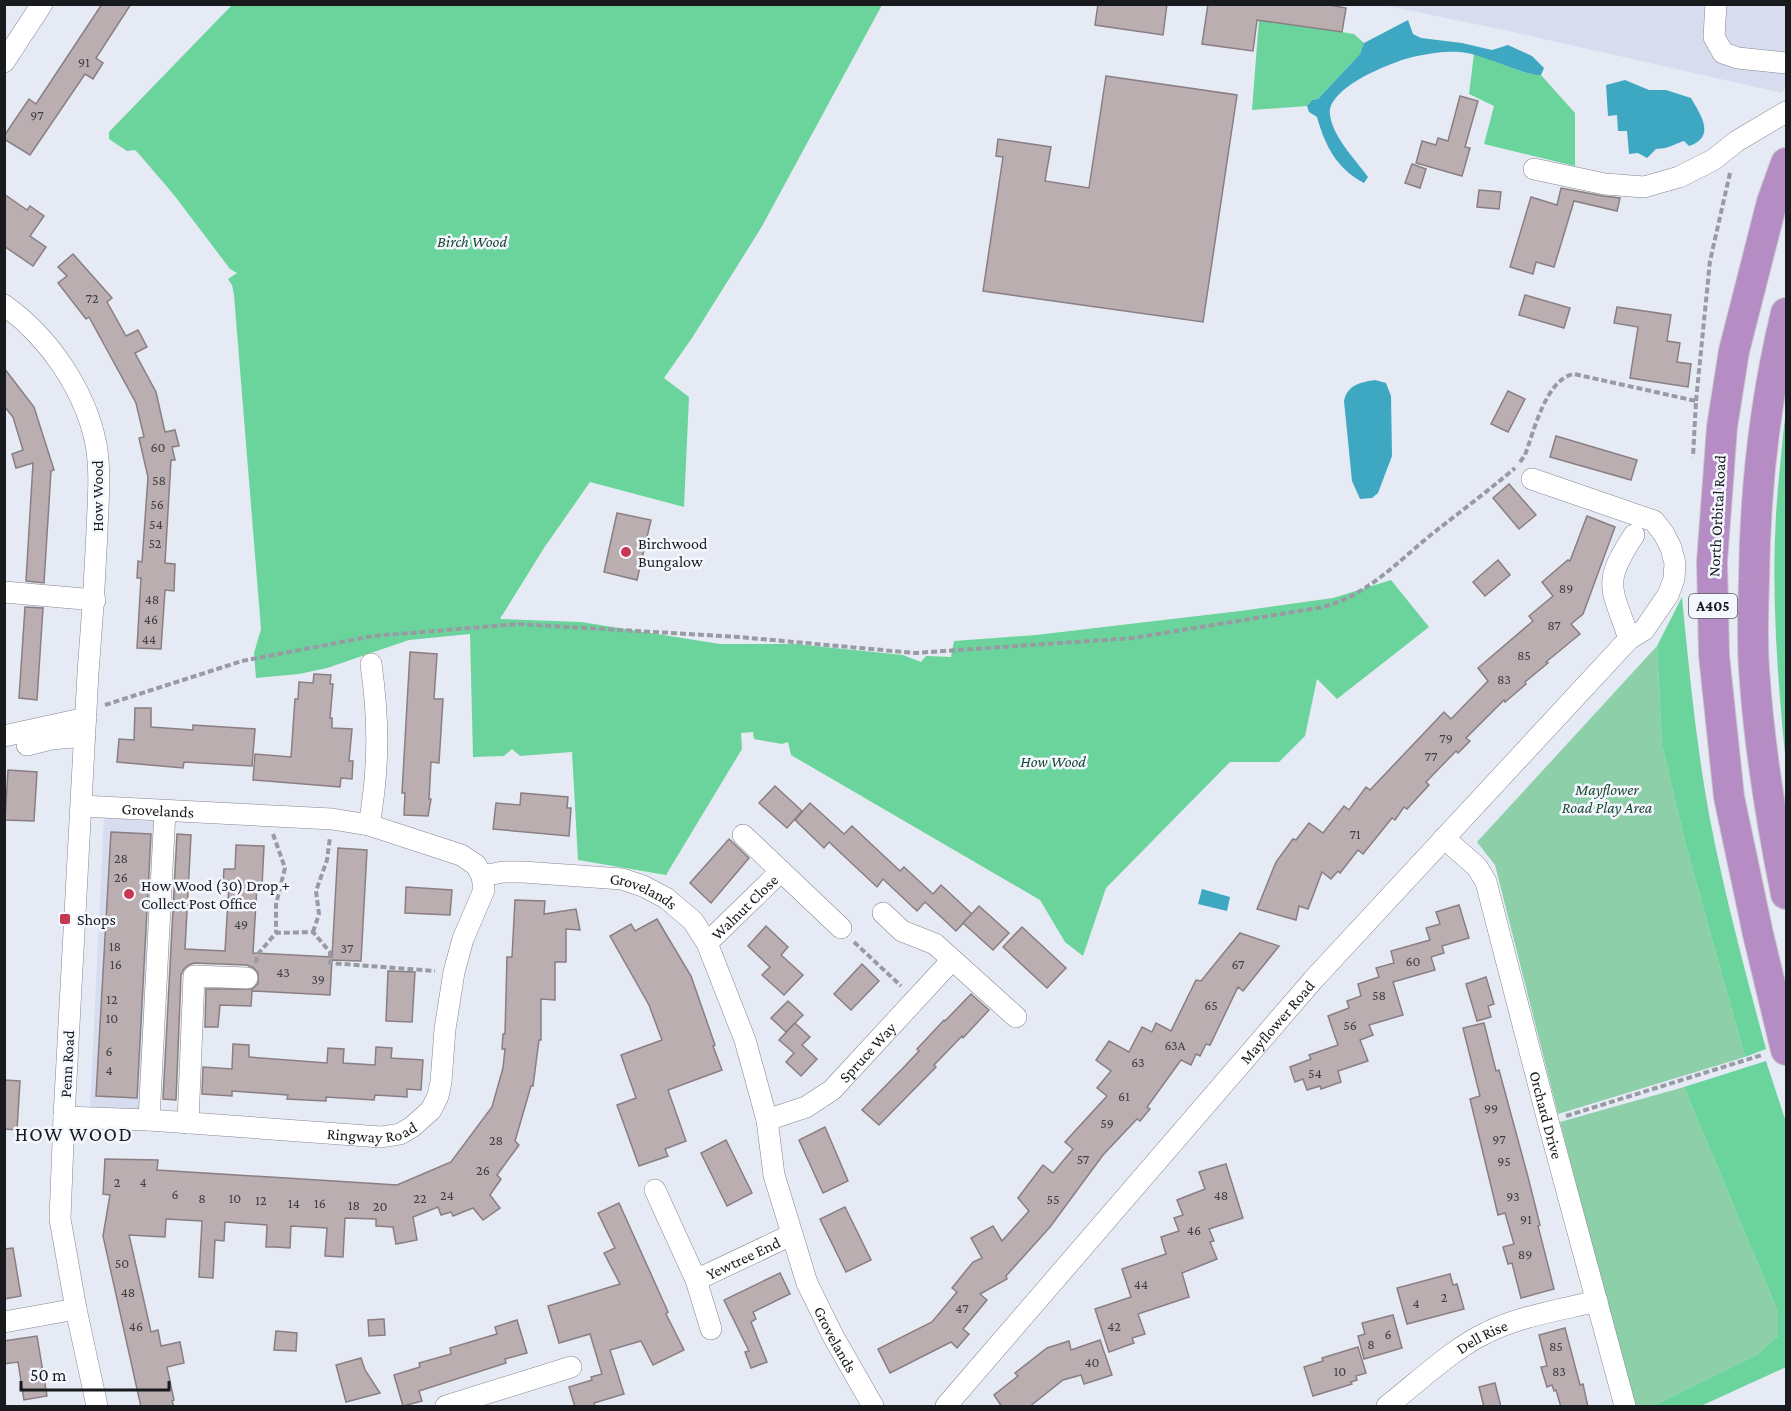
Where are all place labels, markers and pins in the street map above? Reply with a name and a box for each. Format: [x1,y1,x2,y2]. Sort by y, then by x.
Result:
place label: Birchwood Bungalow [638,535,708,571]
marker: Birchwood Bungalow [619,545,633,559]
place label: How Wood (30) Drop + Collect Post Office [141,877,290,912]
marker: How Wood (30) Drop + Collect Post Office [122,887,136,901]
place label: Shops [77,911,116,929]
marker: Shops [58,912,72,926]

